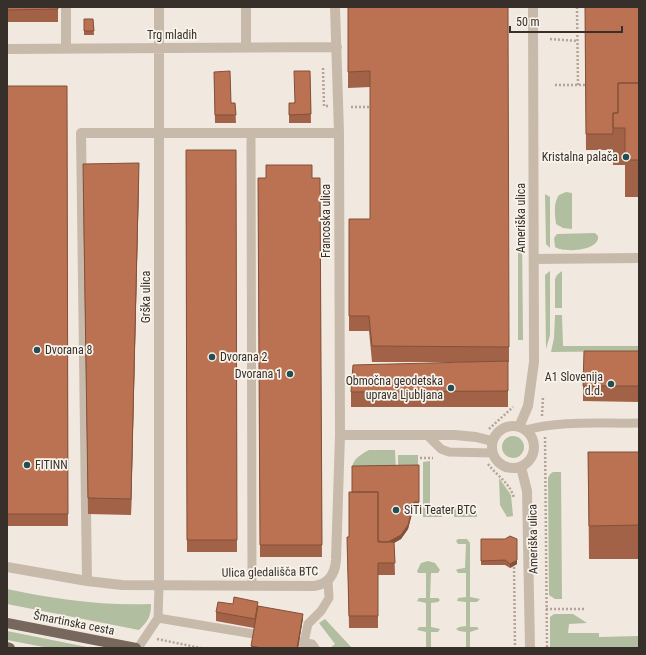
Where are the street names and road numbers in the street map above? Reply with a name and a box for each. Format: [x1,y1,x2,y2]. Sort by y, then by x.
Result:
street label: Trg mladih [147,28,197,42]
street label: Ameriška ulica [514,183,528,253]
street label: Francoska ulica [319,184,333,258]
street label: Grška ulica [139,270,153,323]
street label: Ameriška ulica [525,504,541,574]
street label: Ulica gledališča BTC [222,564,319,580]
street label: Šmartinska cesta [32,607,116,638]

